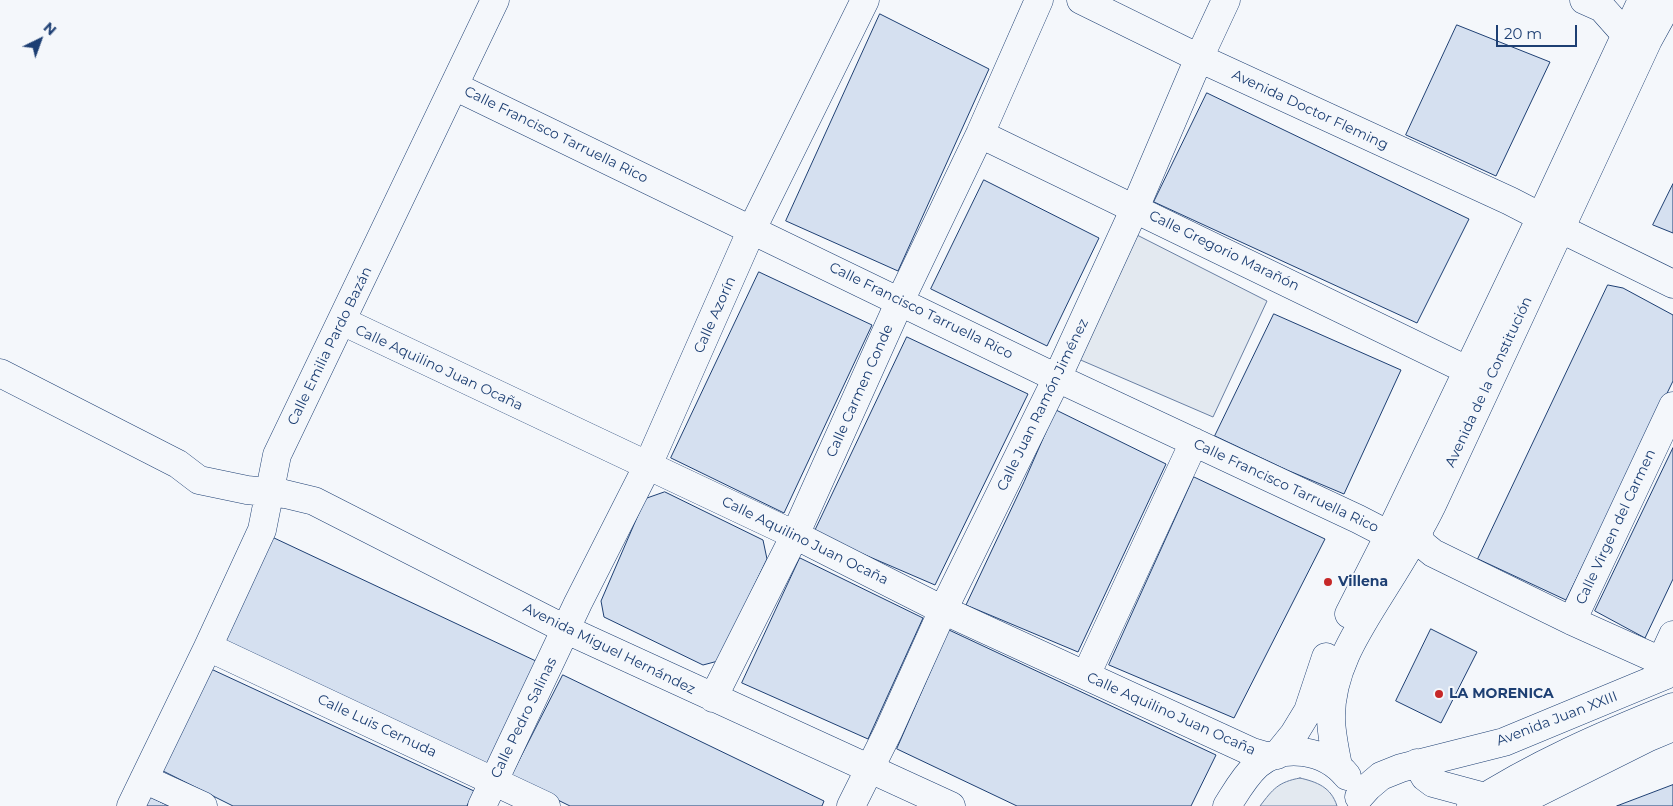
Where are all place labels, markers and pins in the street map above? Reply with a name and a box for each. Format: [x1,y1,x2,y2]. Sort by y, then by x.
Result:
place label: Villena [1338,574,1388,590]
marker: Villena [1322,576,1334,588]
place label: LA MORENICA [1449,686,1554,702]
marker: LA MORENICA [1433,688,1445,700]

